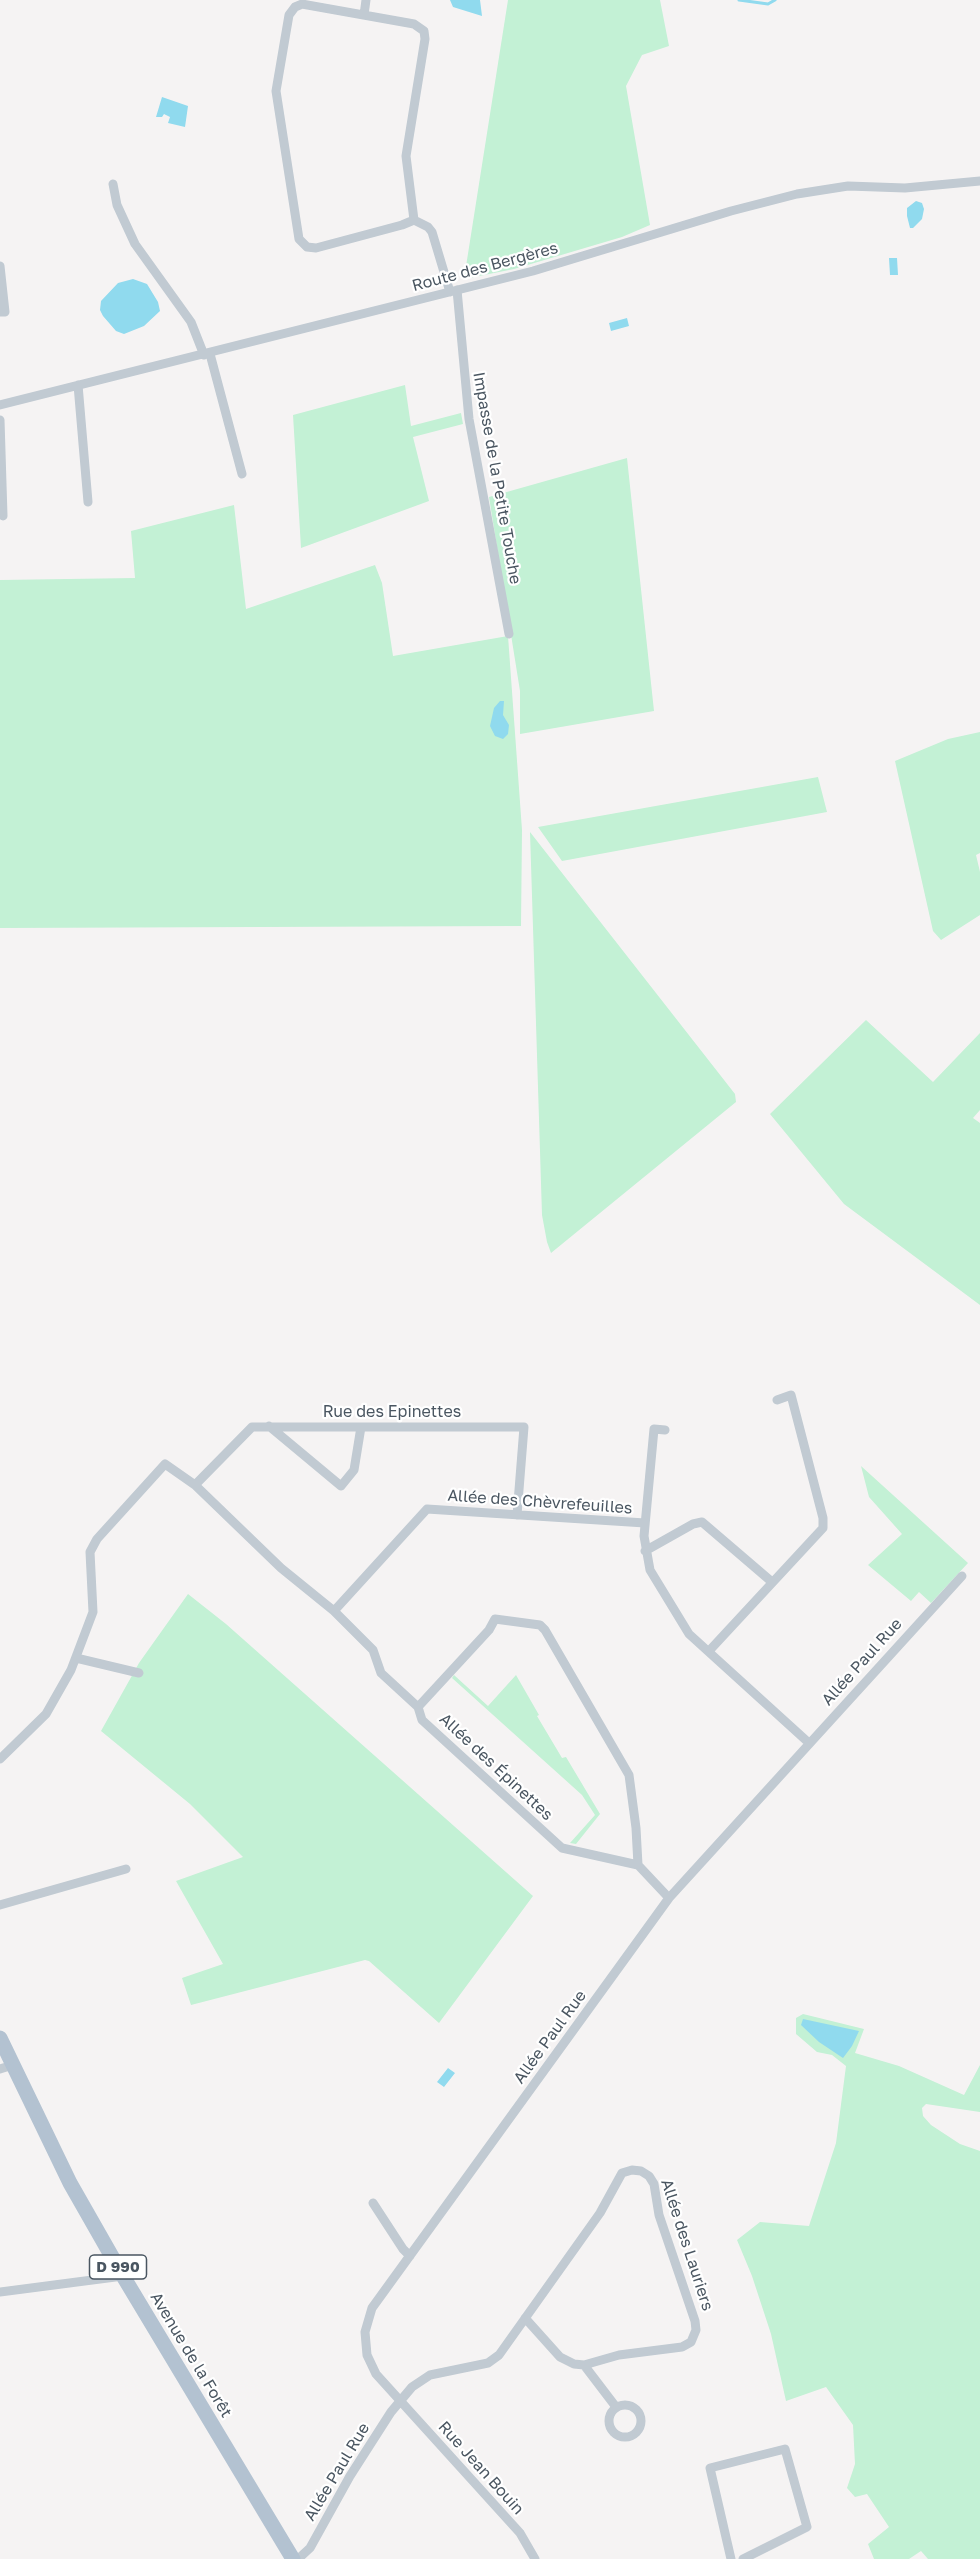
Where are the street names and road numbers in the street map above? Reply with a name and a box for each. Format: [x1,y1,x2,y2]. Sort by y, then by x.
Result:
street label: Route des Bergères [410,238,560,296]
street label: Impasse de la Petite Touche [469,370,525,586]
street label: Rue des Epinettes [323,1402,461,1422]
street label: Allée des Chèvrefeuilles [447,1486,633,1518]
street label: Allée Paul Rue [818,1614,906,1710]
street label: Allée des Épinettes [435,1709,557,1825]
street label: Allée Paul Rue [510,1987,590,2087]
street label: Allée des Lauriers [657,2177,717,2313]
road number: D 990 [90,2255,146,2279]
street label: Avenue de la Forêt [146,2289,236,2421]
street label: Rue Jean Bouin [434,2417,528,2519]
street label: Allée Paul Rue [300,2420,374,2524]

